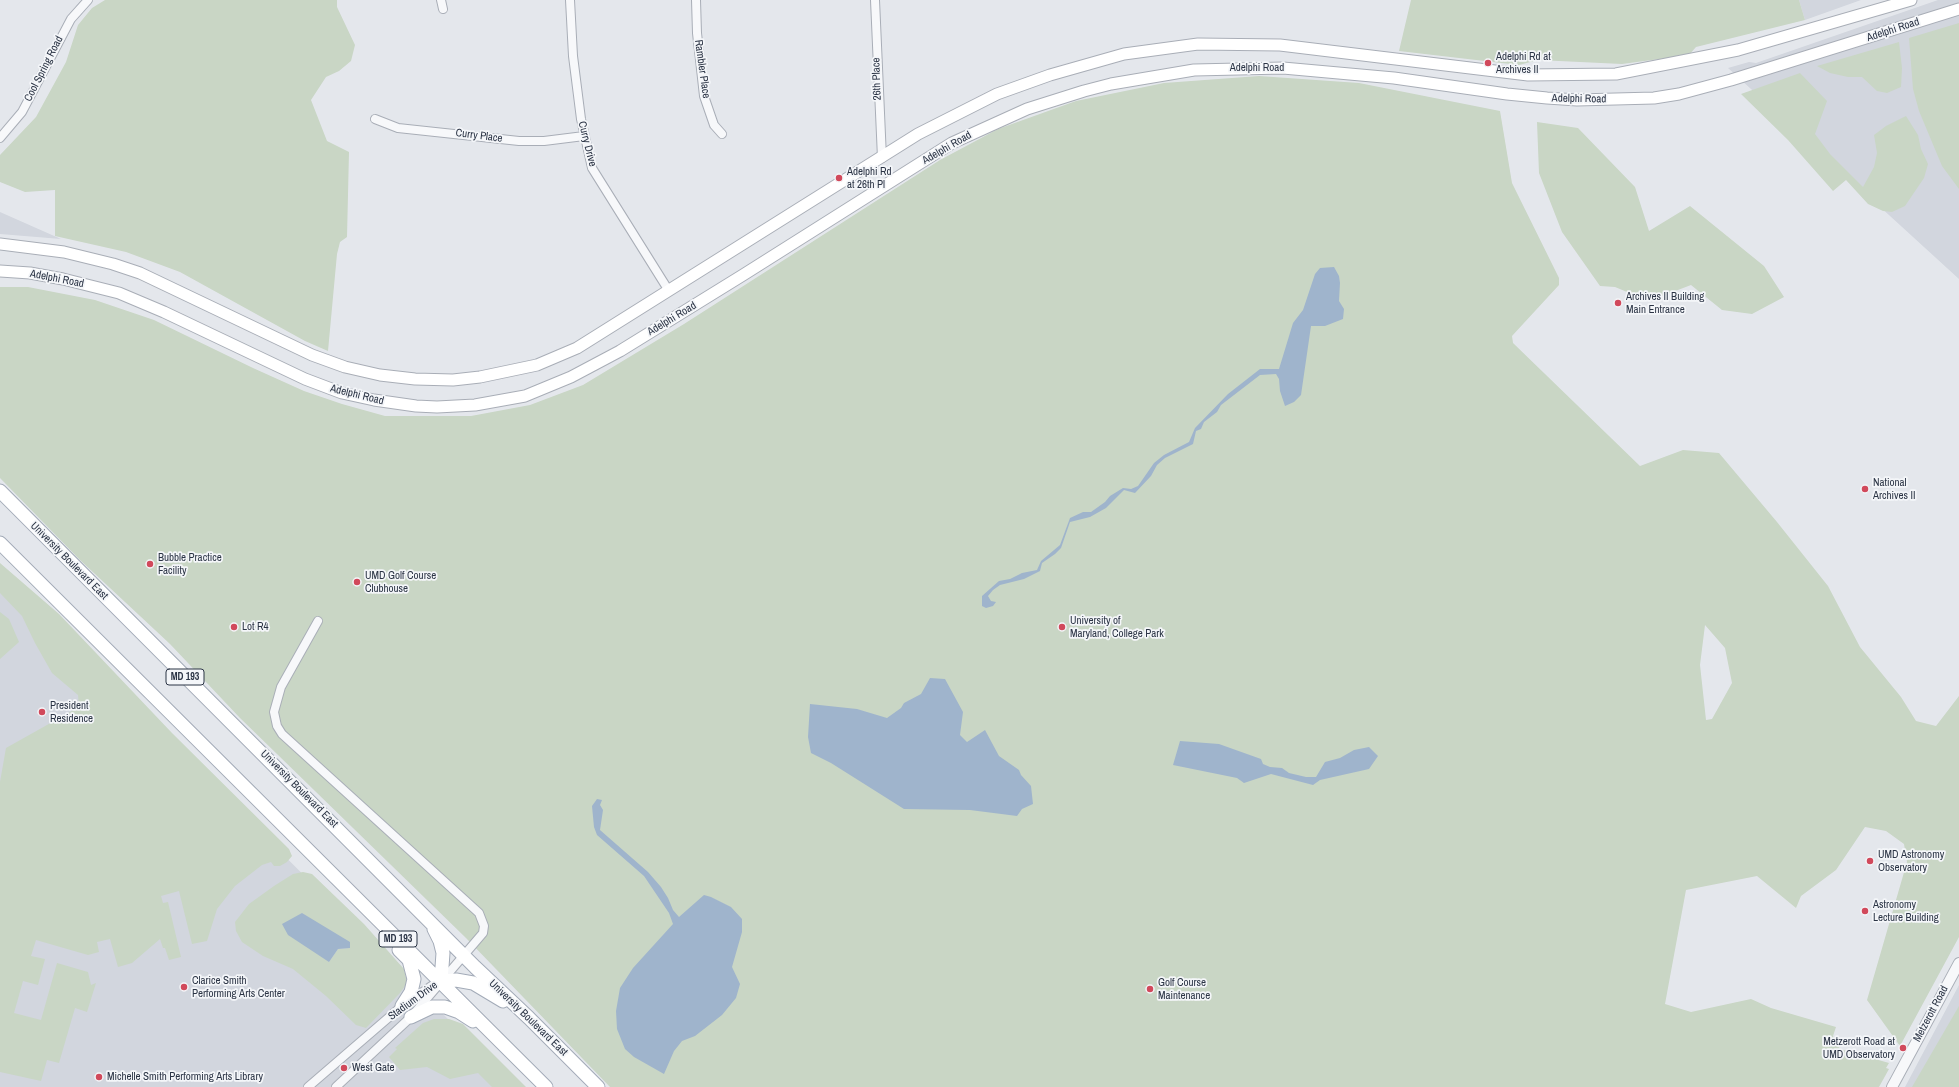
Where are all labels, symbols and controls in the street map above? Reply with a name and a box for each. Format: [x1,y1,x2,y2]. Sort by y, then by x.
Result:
street label: Adelphi Road [1865,15,1921,45]
street label: Cool Spring Road [22,34,66,104]
street label: Rambler Place [691,39,713,99]
place label: Adelphi Rd at Archives II [1496,50,1551,76]
street label: 26th Place [870,57,884,101]
marker: Adelphi Rd at Archives II [1483,58,1493,68]
street label: Adelphi Road [1230,61,1284,75]
street label: Adelphi Road [1552,92,1606,106]
street label: Curry Drive [575,120,599,168]
street label: Curry Place [455,127,503,145]
street label: Adelphi Road [920,129,974,167]
place label: Adelphi Rd at 26th Pl [847,165,892,191]
marker: Adelphi Rd at 26th Pl [834,173,844,183]
street label: Adelphi Road [29,267,85,291]
place label: Archives II Building Main Entrance [1626,290,1704,316]
marker: Archives II Building Main Entrance [1613,298,1623,308]
street label: Adelphi Road [645,299,699,339]
street label: Adelphi Road [329,382,385,408]
place label: National Archives II [1873,476,1916,502]
marker: National Archives II [1860,484,1870,494]
street label: University Boulevard East [27,519,111,603]
place label: Bubble Practice Facility [158,551,222,577]
marker: Bubble Practice Facility [145,559,155,569]
place label: UMD Golf Course Clubhouse [365,569,436,595]
marker: UMD Golf Course Clubhouse [352,577,362,587]
place label: University of Maryland, College Park [1070,614,1164,640]
place label: Lot R4 [242,620,269,634]
marker: Lot R4 [229,622,239,632]
marker: University of Maryland, College Park [1057,622,1067,632]
road number: MD 193 [166,669,204,685]
place label: President Residence [50,699,93,725]
marker: President Residence [37,707,47,717]
street label: University Boulevard East [257,747,341,831]
place label: UMD Astronomy Observatory [1878,848,1944,874]
marker: UMD Astronomy Observatory [1865,856,1875,866]
place label: Astronomy Lecture Building [1873,898,1939,924]
marker: Astronomy Lecture Building [1860,906,1870,916]
road number: MD 193 [379,931,417,947]
place label: Clarice Smith Performing Arts Center [192,974,285,1000]
place label: Golf Course Maintenance [1158,976,1210,1002]
street label: University Boulevard East [486,977,570,1059]
street label: Stadium Drive [386,979,440,1023]
marker: Clarice Smith Performing Arts Center [179,982,189,992]
marker: Golf Course Maintenance [1145,984,1155,994]
street label: Metzerott Road [1911,984,1951,1044]
place label: Metzerott Road at UMD Observatory [1823,1035,1895,1061]
marker: Metzerott Road at UMD Observatory [1898,1043,1908,1053]
place label: West Gate [352,1061,394,1075]
marker: West Gate [339,1063,349,1073]
place label: Michelle Smith Performing Arts Library [107,1070,263,1084]
marker: Michelle Smith Performing Arts Library [94,1072,104,1082]

